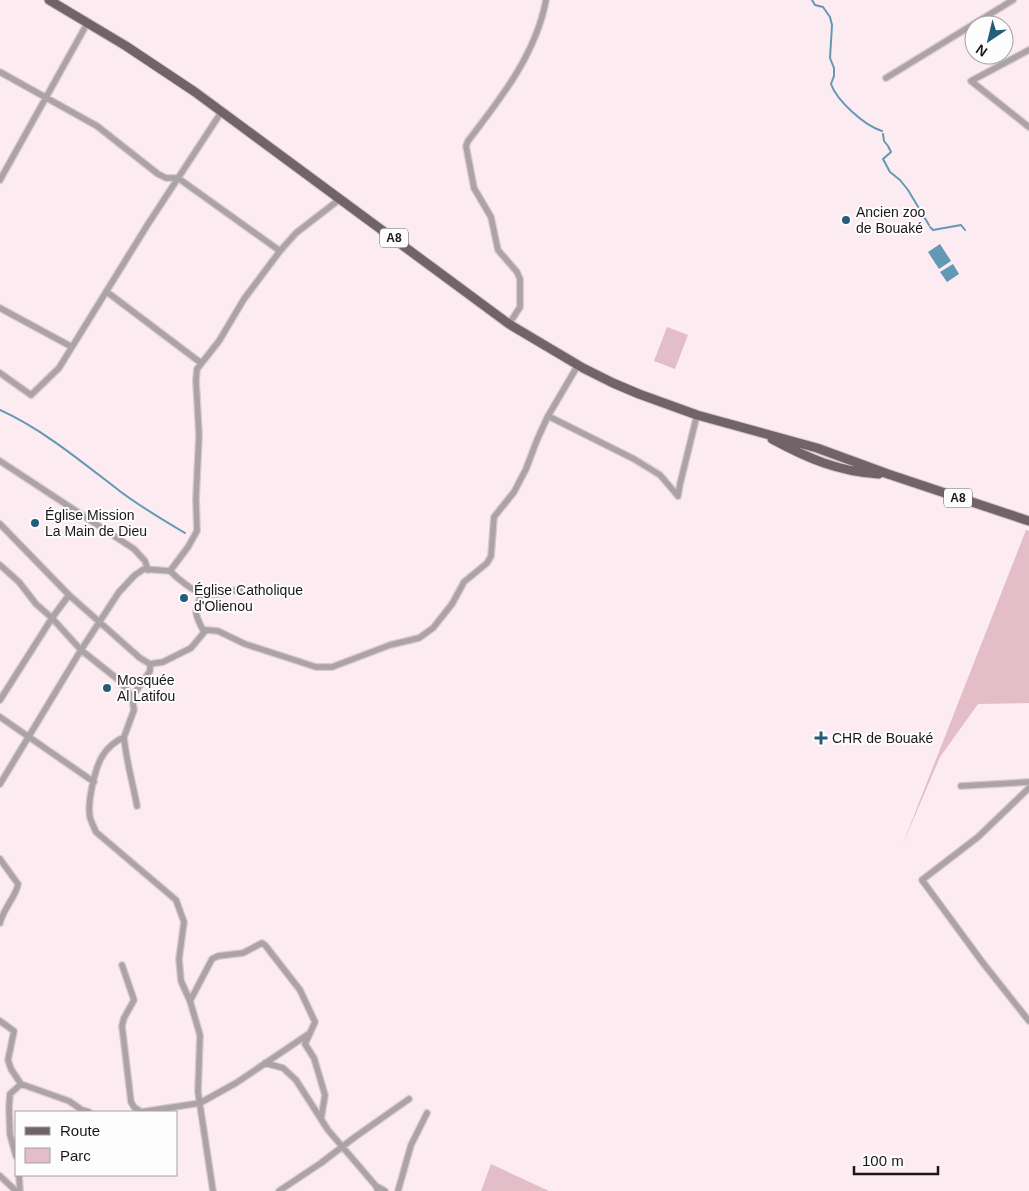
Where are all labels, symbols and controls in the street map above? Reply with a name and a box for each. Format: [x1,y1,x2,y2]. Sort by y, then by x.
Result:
north arrow [964,15,1014,65]
text: N [973,41,990,60]
place label: Ancien zoo de Bouaké [856,204,925,236]
marker: Ancien zoo de Bouaké [840,214,852,226]
road number: A8 [380,228,408,248]
road number: A8 [944,488,972,508]
place label: Église Mission La Main de Dieu [45,507,147,539]
marker: Église Mission La Main de Dieu [29,517,41,529]
place label: Église Catholique d'Olienou [194,582,303,614]
marker: Église Catholique d'Olienou [178,592,190,604]
place label: Mosquée Al Latifou [117,672,175,704]
marker: Mosquée Al Latifou [101,682,113,694]
place label: CHR de Bouaké [832,730,933,746]
marker: CHR de Bouaké [814,731,828,745]
legend [15,1111,178,1176]
text: Route [60,1122,100,1139]
scale bar [854,1144,938,1176]
text: Parc [60,1147,91,1164]
text: 100 m [862,1152,904,1169]

